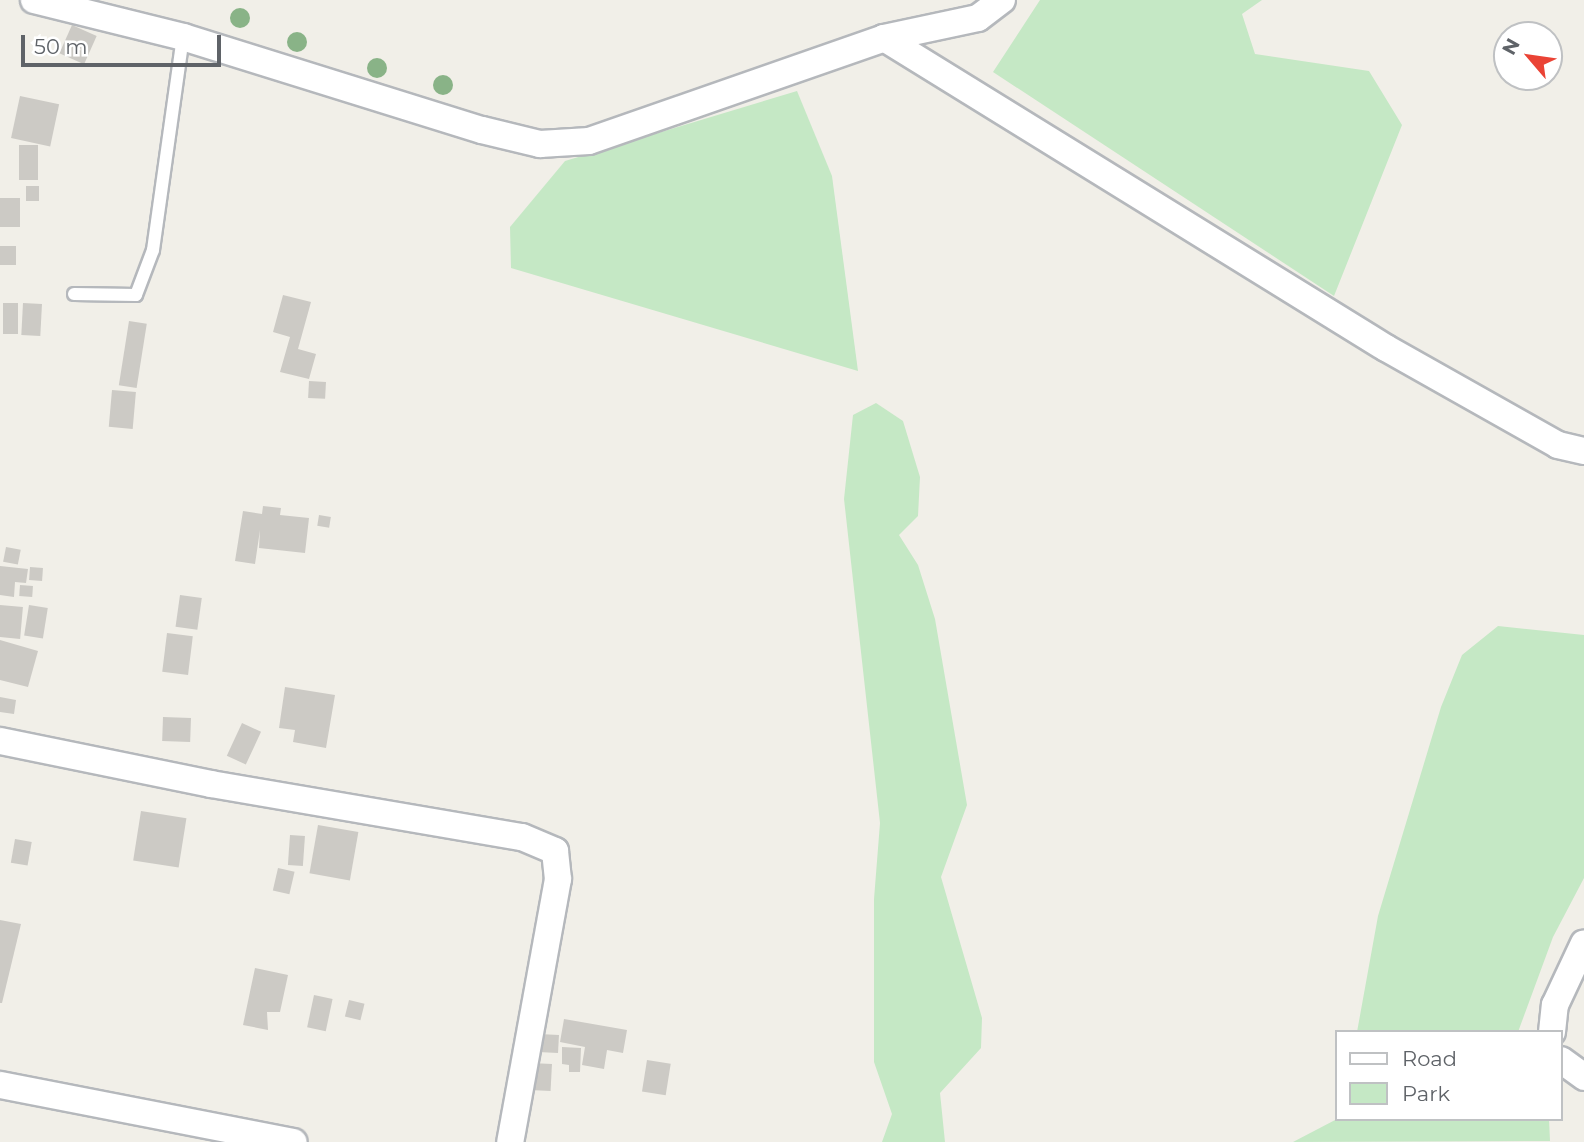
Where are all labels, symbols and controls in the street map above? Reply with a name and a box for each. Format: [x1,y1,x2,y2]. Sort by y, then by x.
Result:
scale bar [24,21,224,65]
north arrow [1493,21,1563,91]
text: 50 m [34,34,88,59]
text: N [1497,34,1525,59]
legend [1336,1030,1563,1121]
text: Road [1402,1046,1457,1071]
text: Park [1402,1081,1450,1106]

